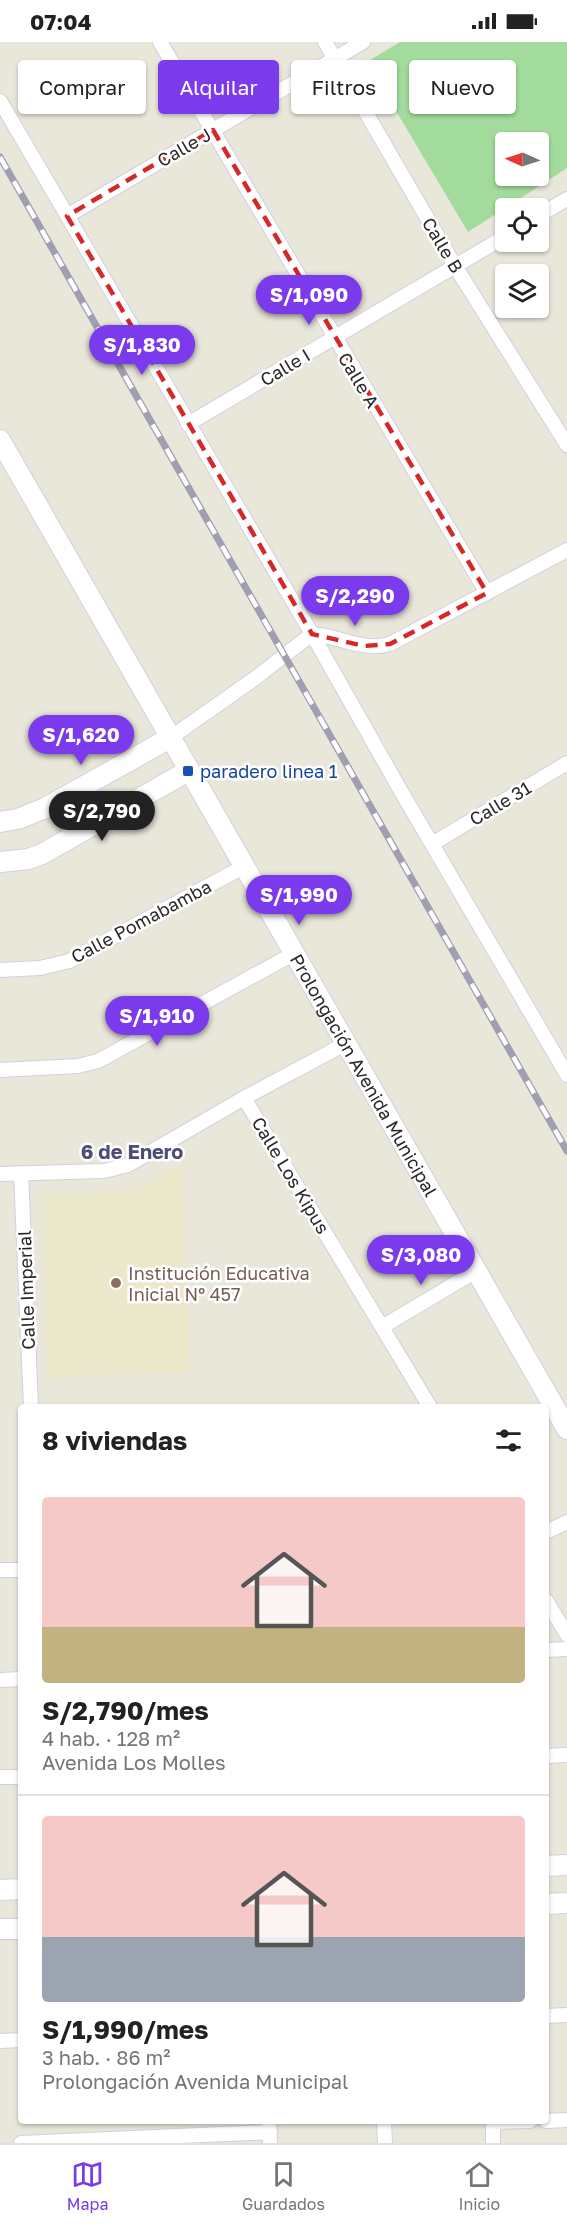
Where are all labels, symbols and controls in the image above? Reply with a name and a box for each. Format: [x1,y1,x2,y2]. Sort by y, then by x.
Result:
text: 07:04 [30,8,91,35]
chip: Comprar [18,60,146,114]
chip: Alquilar [158,60,279,114]
chip: Filtros [291,60,397,114]
chip: Nuevo [409,60,516,114]
street label: Calle J [153,123,215,171]
north arrow [495,132,549,186]
map controls [495,132,549,318]
button: locate [495,198,549,252]
street label: Calle B [418,213,468,277]
button: layers [495,264,549,318]
pin: S/1,090 [254,275,364,326]
text: S/1,090 [270,282,348,306]
pin: S/1,830 [87,325,197,376]
text: S/1,830 [103,332,181,356]
street label: Calle I [256,344,314,390]
street label: Calle A [334,348,384,412]
pin: S/2,290 [300,576,410,627]
text: S/2,290 [315,583,395,607]
pin: S/1,620 [26,715,136,766]
text: S/1,620 [42,722,120,746]
place label: paradero linea 1 [200,760,338,782]
marker: paradero linea 1 [181,764,195,778]
street label: Calle 31 [465,776,535,830]
pin: S/2,790 [47,791,157,842]
text: S/2,790 [63,798,141,822]
street label: Calle Pomabamba [67,875,215,967]
pin: S/1,990 [244,875,354,926]
text: S/1,990 [260,882,338,906]
street label: Prolongación Avenida Municipal [286,950,442,1200]
pin: S/1,910 [102,996,212,1047]
text: S/1,910 [119,1003,195,1027]
street label: Calle Los Kipus [247,1113,335,1237]
district label: 6 de Enero [81,1139,183,1163]
street label: Calle Imperial [13,1230,39,1350]
pin: S/3,080 [366,1235,476,1286]
text: S/3,080 [381,1242,461,1266]
place label: Institución Educativa Inicial Nº 457 [128,1262,310,1305]
marker: Institución Educativa Inicial Nº 457 [109,1276,123,1290]
icon: filters [492,1424,525,1457]
text: 8 viviendas [42,1425,187,1456]
icon: home [230,1536,338,1644]
text: S/2,790/mes [42,1695,209,1726]
text: 4 hab. · 128 m² [42,1726,180,1750]
text: Avenida Los Molles [42,1750,226,1774]
icon: home [230,1855,338,1963]
text: S/1,990/mes [42,2014,209,2045]
text: 3 hab. · 86 m² [42,2045,170,2069]
text: Prolongación Avenida Municipal [42,2069,348,2093]
tab: Mapa [67,2158,108,2214]
tab: Guardados [242,2158,325,2214]
tab: Inicio [458,2158,500,2214]

